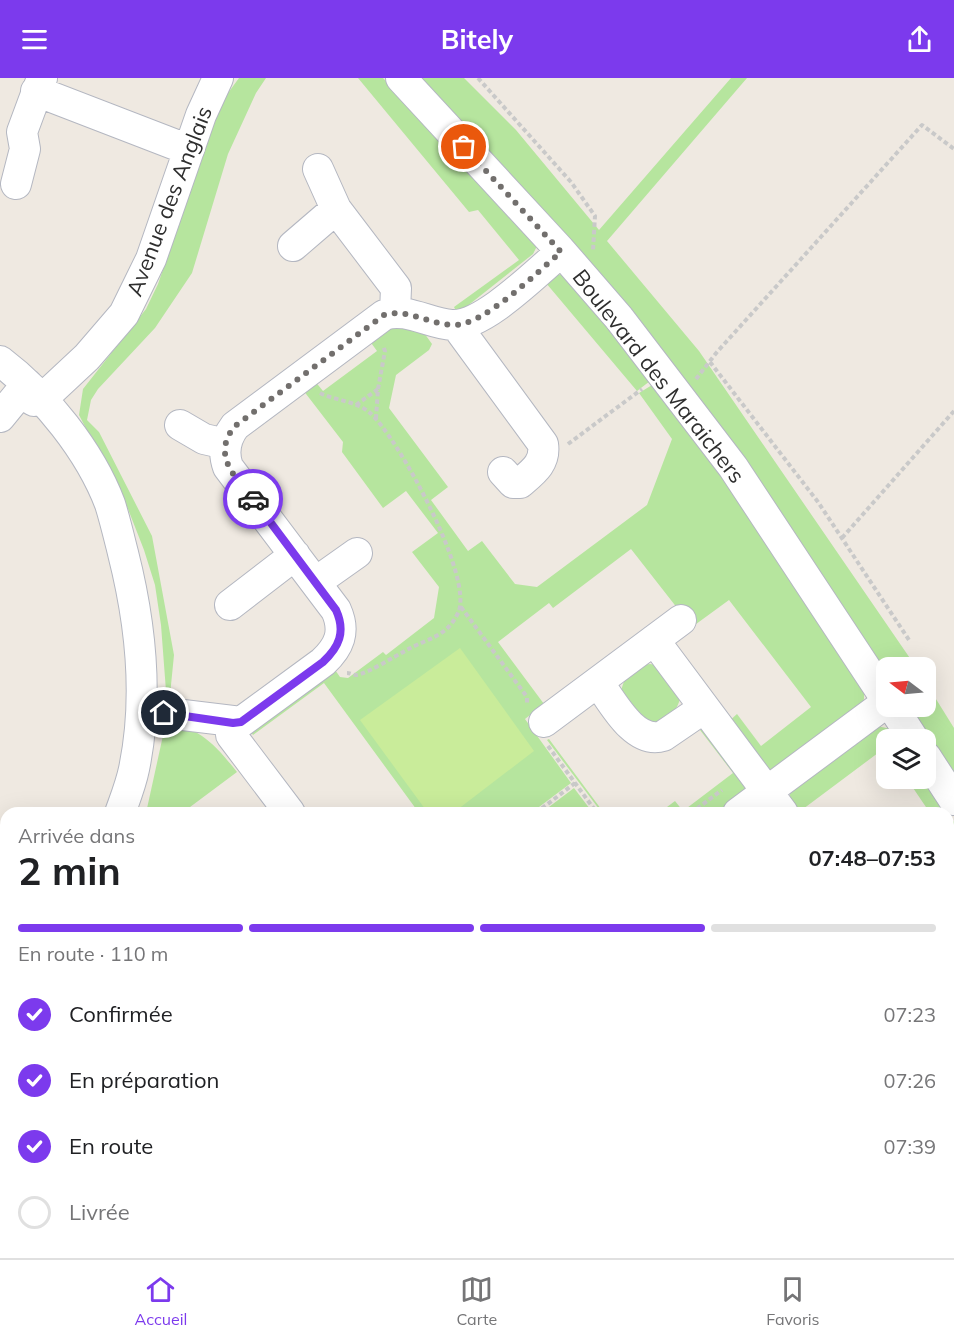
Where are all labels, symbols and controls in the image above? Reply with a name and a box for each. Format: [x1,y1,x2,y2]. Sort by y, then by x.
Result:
text: Bitely [441,22,513,56]
icon: menu [18,23,51,56]
icon: share [903,23,936,56]
street label: Avenue des Anglais [120,102,218,300]
pin [438,121,489,172]
icon: bag [447,130,480,163]
street label: Boulevard des Maraichers [567,264,751,488]
courier [223,469,283,529]
icon: car [237,483,270,516]
north arrow [876,657,936,717]
map controls [876,657,936,789]
pin [138,687,189,738]
icon: home [147,696,180,729]
button: layers [876,729,936,789]
text: Arrivée dans [18,823,135,848]
text: 07:48–07:53 [808,844,936,872]
text: 2 min [18,846,121,895]
text: En route · 110 m [18,941,168,966]
icon: check [18,998,51,1031]
text: Confirmée [69,1000,173,1028]
text: 07:23 [883,1002,936,1027]
icon: check [18,1064,51,1097]
text: En préparation [69,1066,219,1094]
text: 07:26 [883,1068,936,1093]
icon: check [18,1130,51,1163]
text: En route [69,1132,153,1160]
text: 07:39 [883,1134,936,1159]
text: Livrée [69,1198,130,1226]
tab: Accueil [135,1273,187,1329]
tab: Carte [456,1273,497,1329]
tab: Favoris [766,1273,819,1329]

